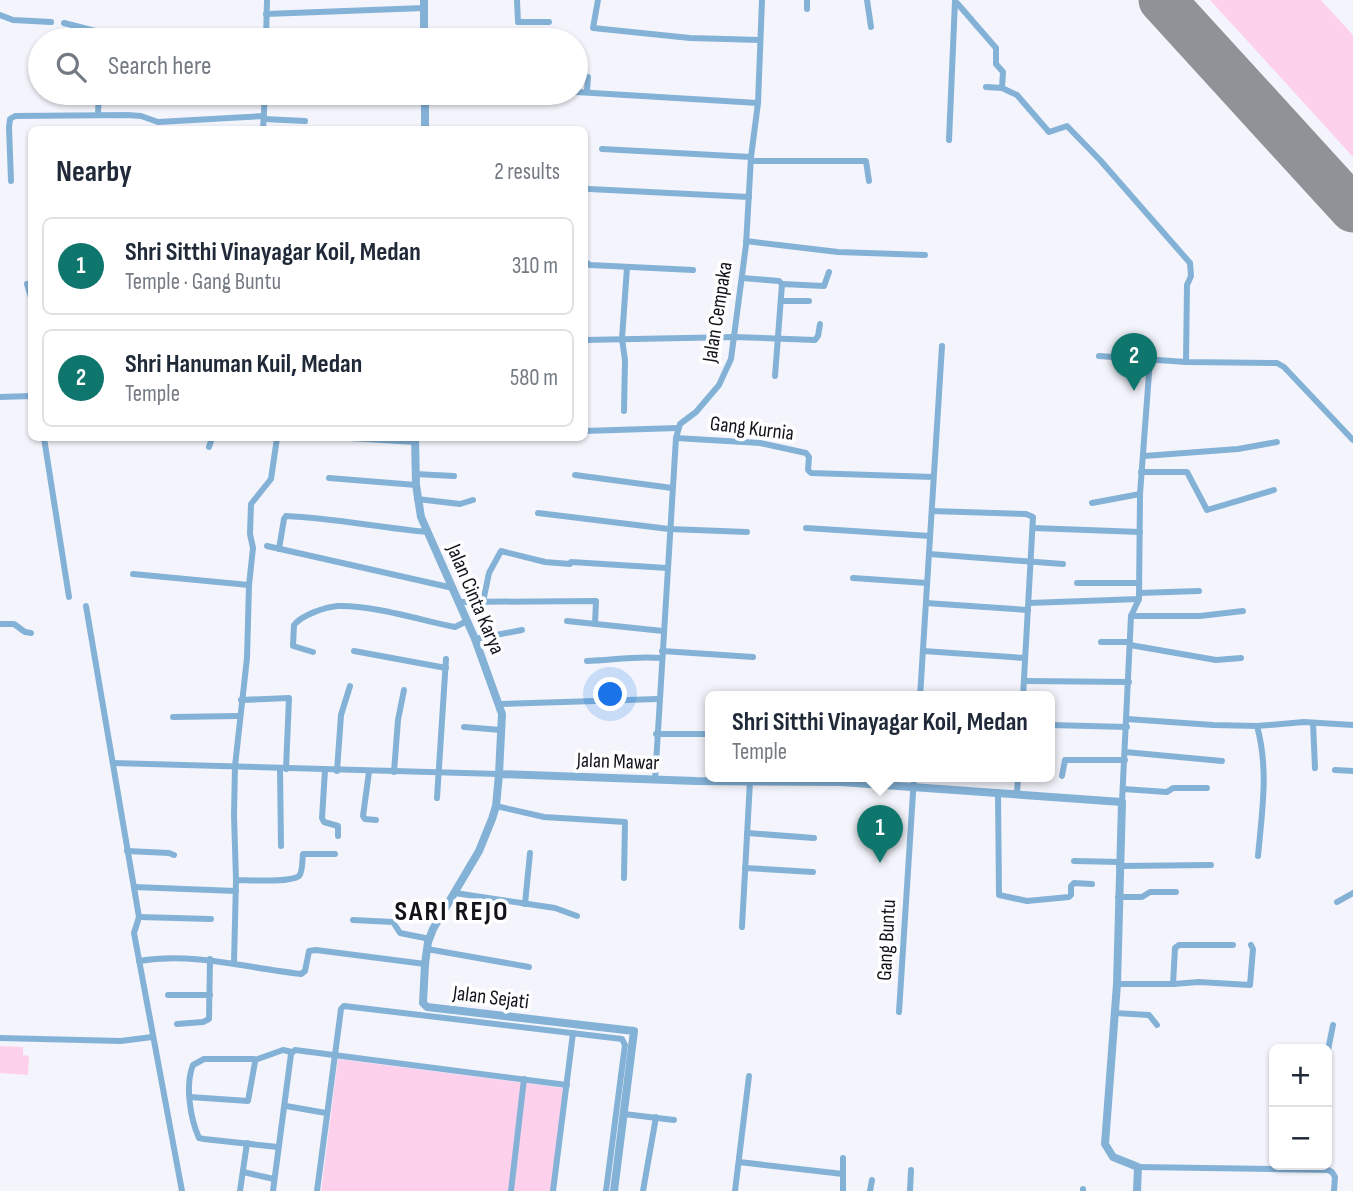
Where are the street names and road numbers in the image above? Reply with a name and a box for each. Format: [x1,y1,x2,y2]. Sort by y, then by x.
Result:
street label: Jalan Cempaka [697,260,738,365]
street label: Gang Kurnia [709,411,795,446]
street label: Jalan Cinta Karya [441,539,510,658]
street label: Jalan Mawar [575,748,660,775]
street label: Gang Buntu [872,899,901,981]
street label: Jalan Sejati [451,980,530,1015]

